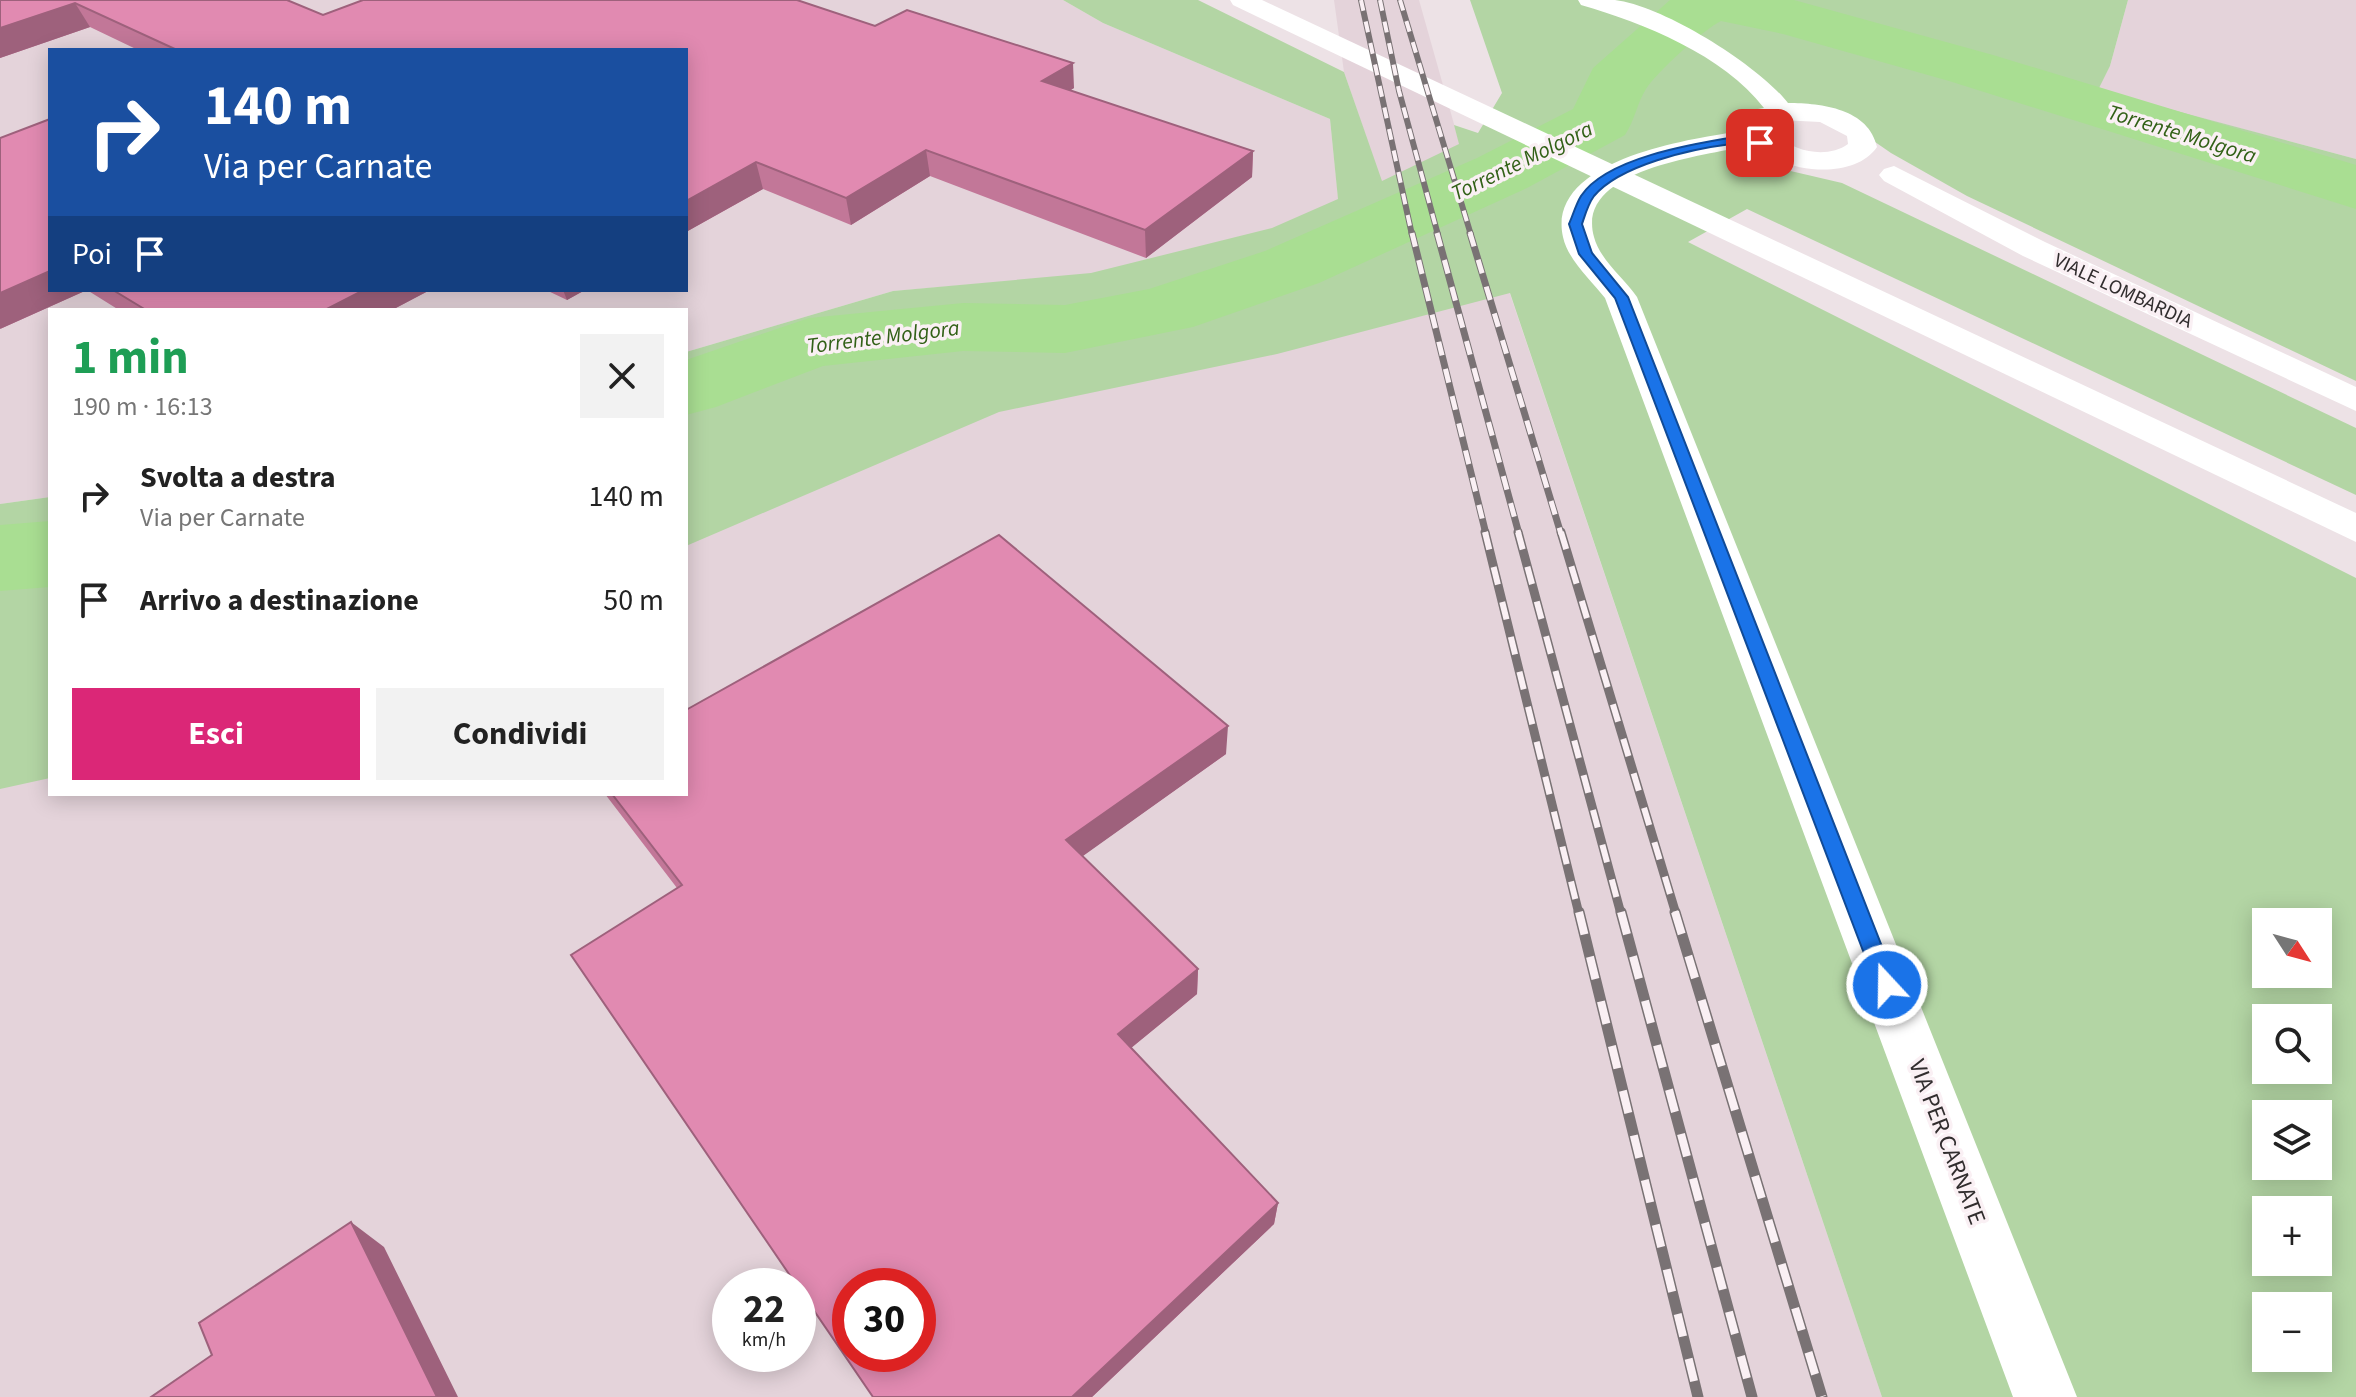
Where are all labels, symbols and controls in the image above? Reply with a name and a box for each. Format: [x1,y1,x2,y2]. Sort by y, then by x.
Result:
text: 140 m [204,67,352,146]
icon: right [72,80,176,184]
water label: Torrente Molgora [2104,96,2261,172]
pin [1726,109,1794,177]
water label: Torrente Molgora [1446,113,1598,209]
icon: arrive [1738,121,1782,165]
text: Via per Carnate [204,141,432,192]
icon: arrive [128,232,172,276]
text: Poi [72,233,112,276]
street label: VIALE LOMBARDIA [2049,247,2197,335]
water label: Torrente Molgora [805,312,962,362]
text: 1 min [72,324,189,392]
button: close [580,334,664,418]
text: 190 m · 16:13 [72,388,213,425]
text: Svolta a destra [140,456,336,499]
icon: right [72,474,116,518]
text: 140 m [588,475,664,518]
text: Via per Carnate [140,499,305,536]
icon: arrive [72,578,116,622]
text: Arrivo a destinazione [140,579,419,622]
text: 50 m [603,579,664,622]
button: Esci [72,688,360,780]
button: Condividi [376,688,664,780]
north arrow [2252,908,2332,988]
map controls [2252,908,2332,1372]
position arrow [1845,943,1929,1027]
button: search [2252,1004,2332,1084]
street label: VIA PER CARNATE [1899,1054,1995,1230]
button: layers [2252,1100,2332,1180]
button: + [2252,1196,2332,1276]
speed limit sign: 30 [832,1268,936,1372]
text: 22 [743,1281,785,1338]
button: − [2252,1292,2332,1372]
text: km/h [742,1326,786,1354]

